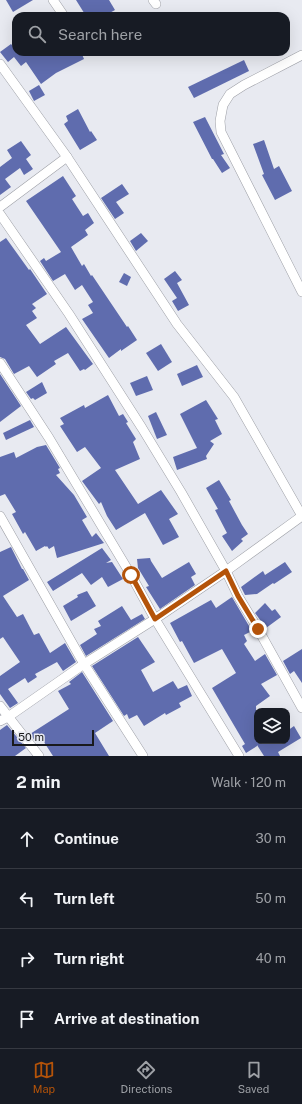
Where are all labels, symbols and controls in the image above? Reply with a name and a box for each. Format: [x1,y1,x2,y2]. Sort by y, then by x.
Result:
search box [12,12,290,56]
icon: search [26,23,48,45]
text: Search here [58,26,142,43]
route start [122,566,140,584]
route end [249,620,267,638]
map controls [254,708,290,744]
button: layers [254,708,290,744]
scale bar [12,728,94,747]
text: 50 m [18,731,44,743]
text: 2 min [16,772,61,792]
text: Walk · 120 m [211,775,286,790]
icon: ahead [16,828,38,850]
text: Continue [54,830,119,847]
text: 30 m [256,831,286,846]
icon: left [16,888,38,910]
text: Turn left [54,890,115,907]
text: 50 m [255,891,286,906]
icon: right [16,948,38,970]
text: Turn right [54,950,124,967]
text: 40 m [255,951,286,966]
icon: arrive [16,1008,38,1030]
text: Arrive at destination [54,1010,199,1027]
tab: Map [33,1059,55,1095]
tab: Directions [121,1059,172,1095]
tab: Saved [238,1059,269,1095]

